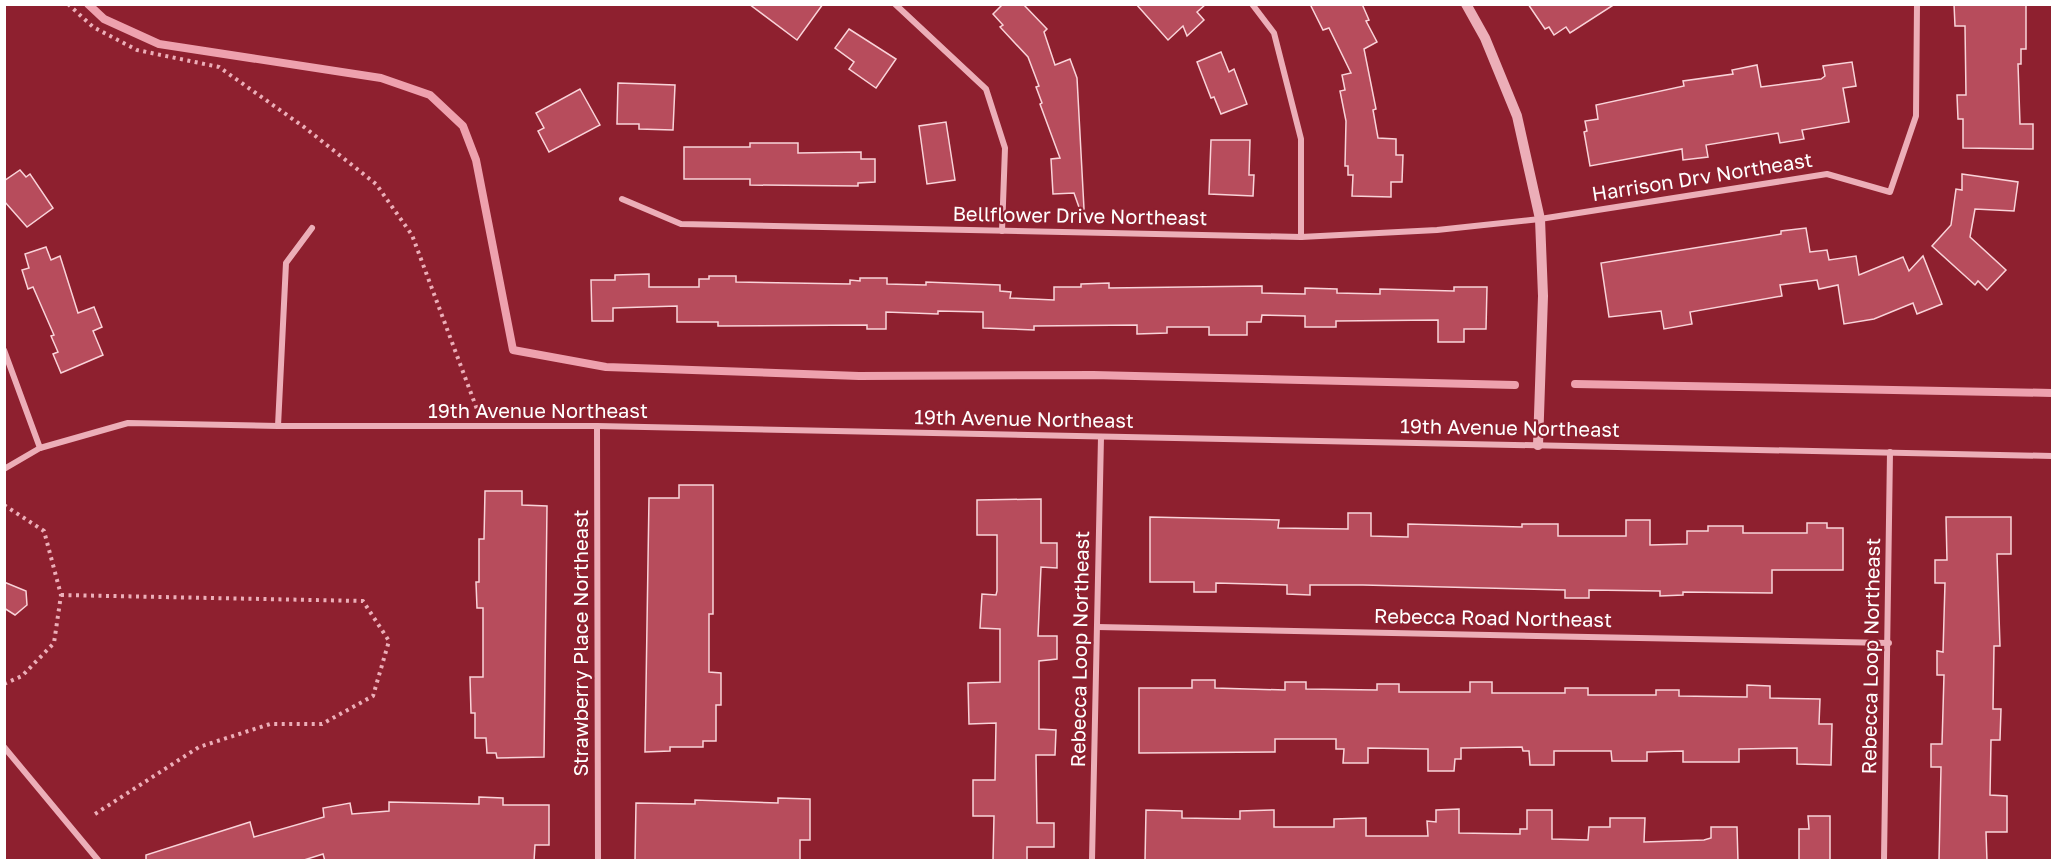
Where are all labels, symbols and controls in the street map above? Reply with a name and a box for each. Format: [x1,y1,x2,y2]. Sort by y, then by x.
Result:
street label: Harrison Drv Northeast [1590,147,1814,205]
street label: Bellflower Drive Northeast [952,201,1208,229]
street label: 19th Avenue Northeast [428,398,648,422]
street label: 19th Avenue Northeast [914,404,1134,432]
street label: 19th Avenue Northeast [1400,413,1620,441]
street label: Strawberry Place Northeast [568,509,592,777]
street label: Rebecca Loop Northeast [1065,530,1093,768]
street label: Rebecca Loop Northeast [1856,537,1884,775]
street label: Rebecca Road Northeast [1374,603,1612,631]

